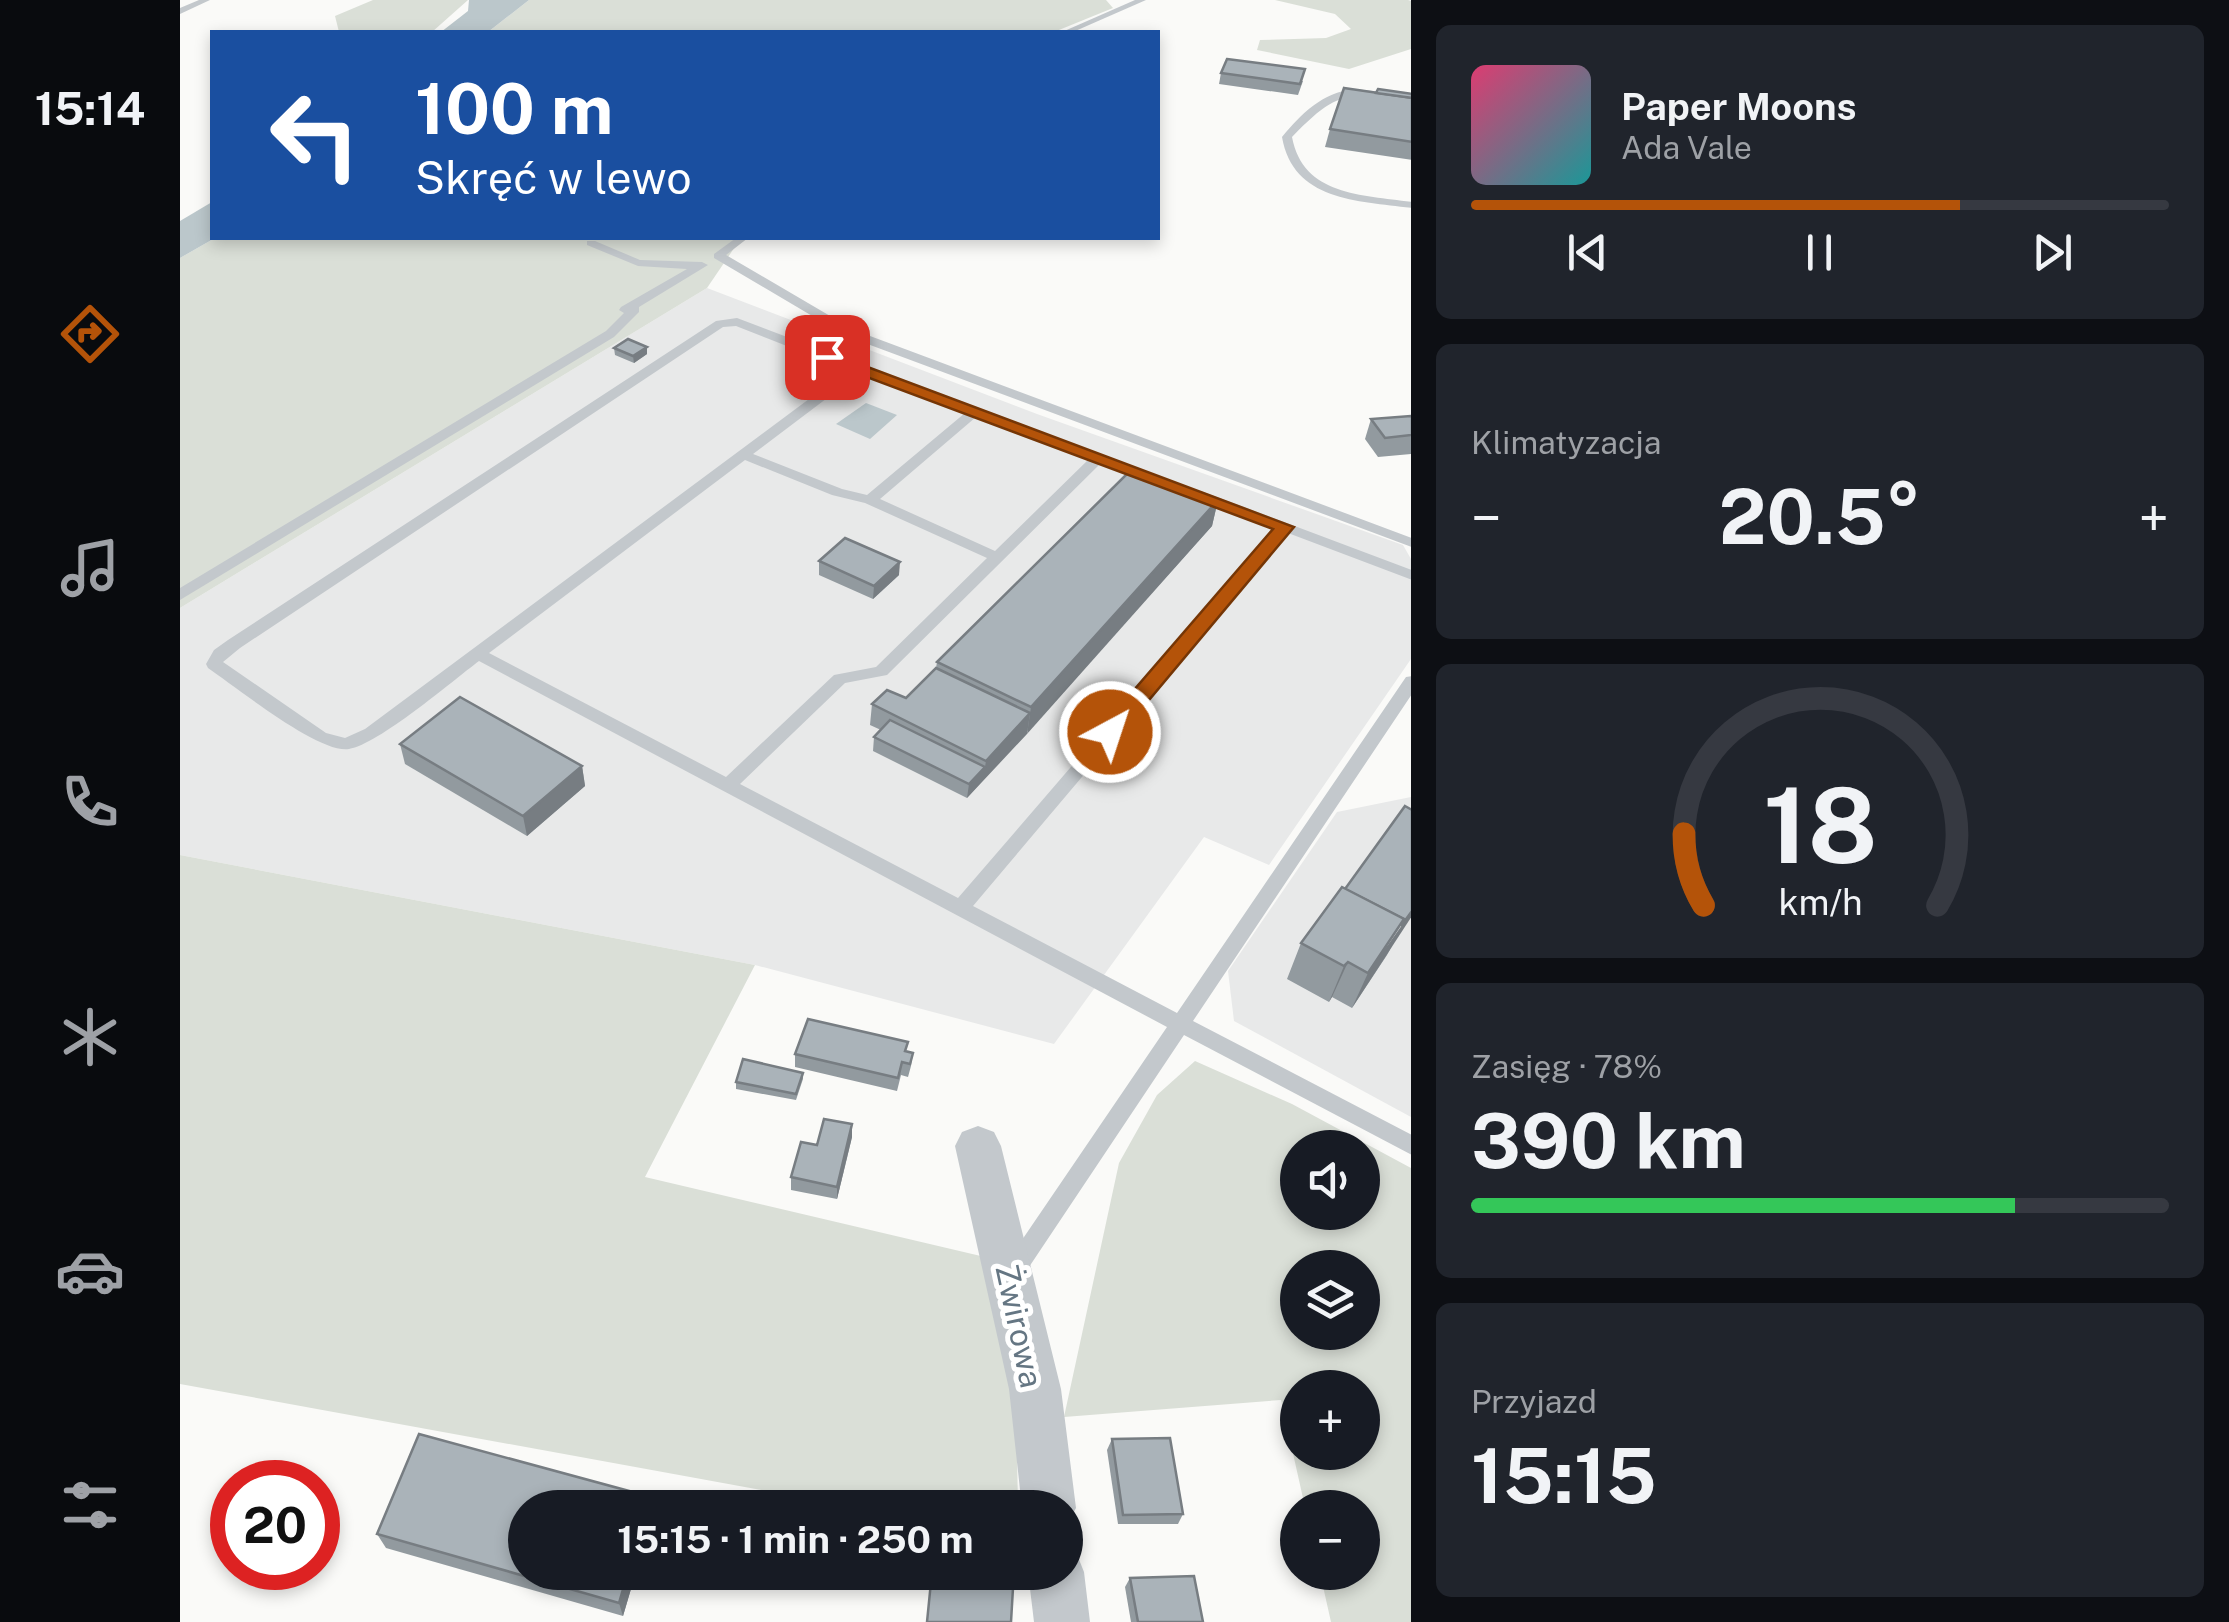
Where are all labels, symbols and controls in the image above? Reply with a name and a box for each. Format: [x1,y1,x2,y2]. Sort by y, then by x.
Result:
text: 100 m [415,67,613,150]
icon: left [250,70,380,200]
text: 15:14 [35,82,145,135]
text: Paper Moons [1621,84,1856,129]
text: Ada Vale [1621,129,1752,166]
text: Skręć w lewo [415,151,692,204]
icon: previous [1560,225,1615,280]
icon: pause [1792,225,1847,280]
icon: next [2025,225,2080,280]
icon: directions [55,299,125,369]
pin [785,315,870,400]
icon: arrive [800,330,855,385]
text: Klimatyzacja [1471,424,1661,461]
text: 20.5° [1719,473,1921,561]
text: − [1471,486,1502,550]
text: + [2138,486,2169,550]
icon: music [55,533,125,603]
position arrow [1058,680,1162,784]
text: 18 [1763,764,1877,886]
icon: phone [55,767,125,837]
text: km/h [1778,881,1862,923]
icon: climate [55,1002,125,1072]
text: Zasięg · 78% [1471,1048,1662,1085]
text: 390 km [1471,1097,1746,1185]
map controls [1280,1130,1380,1590]
button: sound [1280,1130,1380,1230]
icon: car [55,1236,125,1306]
button: layers [1280,1250,1380,1350]
street label: Żwirowa [988,1261,1051,1391]
button: + [1280,1370,1380,1470]
text: Przyjazd [1471,1383,1597,1420]
text: 15:15 [1471,1432,1657,1520]
speed limit sign: 20 [210,1460,340,1590]
icon: filters [55,1470,125,1540]
button: − [1280,1490,1380,1590]
text: 15:15 · 1 min · 250 m [617,1517,974,1562]

